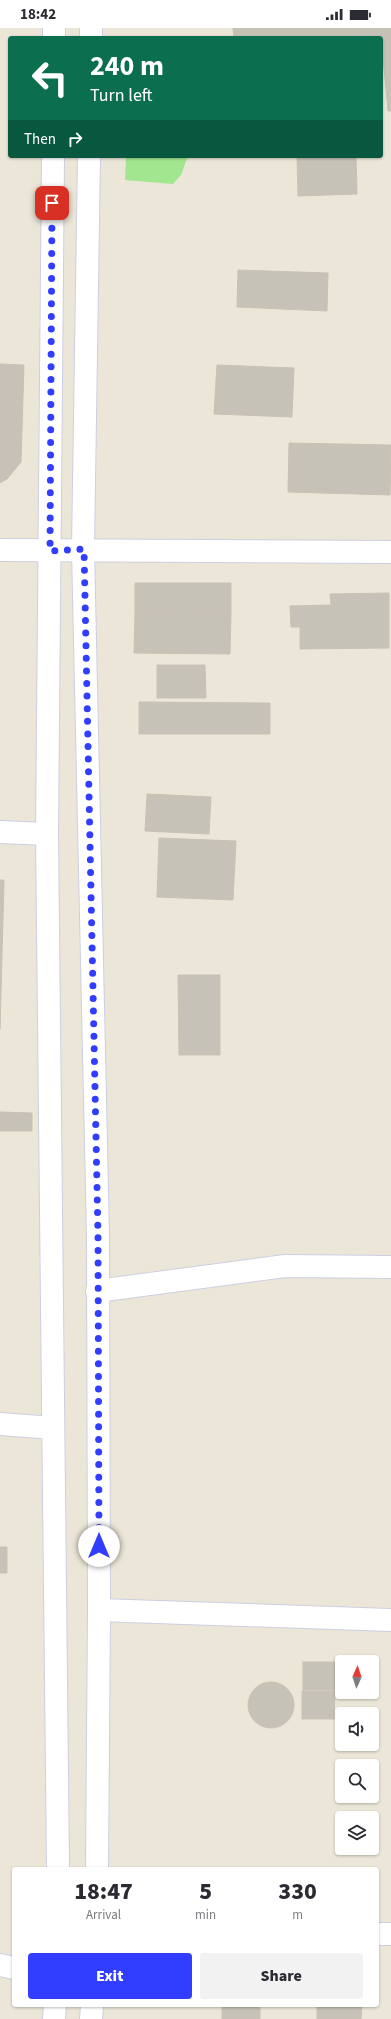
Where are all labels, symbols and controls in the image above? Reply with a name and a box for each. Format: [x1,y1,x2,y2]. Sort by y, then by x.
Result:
text: 18:42 [20,4,56,25]
text: 240 m [90,46,164,86]
icon: left [24,52,76,104]
text: Turn left [90,83,152,108]
icon: right [64,128,86,150]
text: Then [24,129,56,150]
pin [35,186,69,220]
icon: arrive [41,192,63,214]
position arrow [78,1525,120,1567]
north arrow [335,1655,379,1699]
map controls [335,1655,379,1855]
button: sound [335,1707,379,1751]
button: search [335,1759,379,1803]
button: layers [335,1811,379,1855]
text: 18:47 [74,1874,133,1909]
text: 5 [199,1874,212,1909]
text: 330 [278,1874,317,1909]
text: Arrival [86,1906,121,1924]
text: min [195,1906,216,1924]
text: m [292,1906,303,1924]
button: Exit [28,1953,192,1999]
button: Share [200,1953,363,1999]

